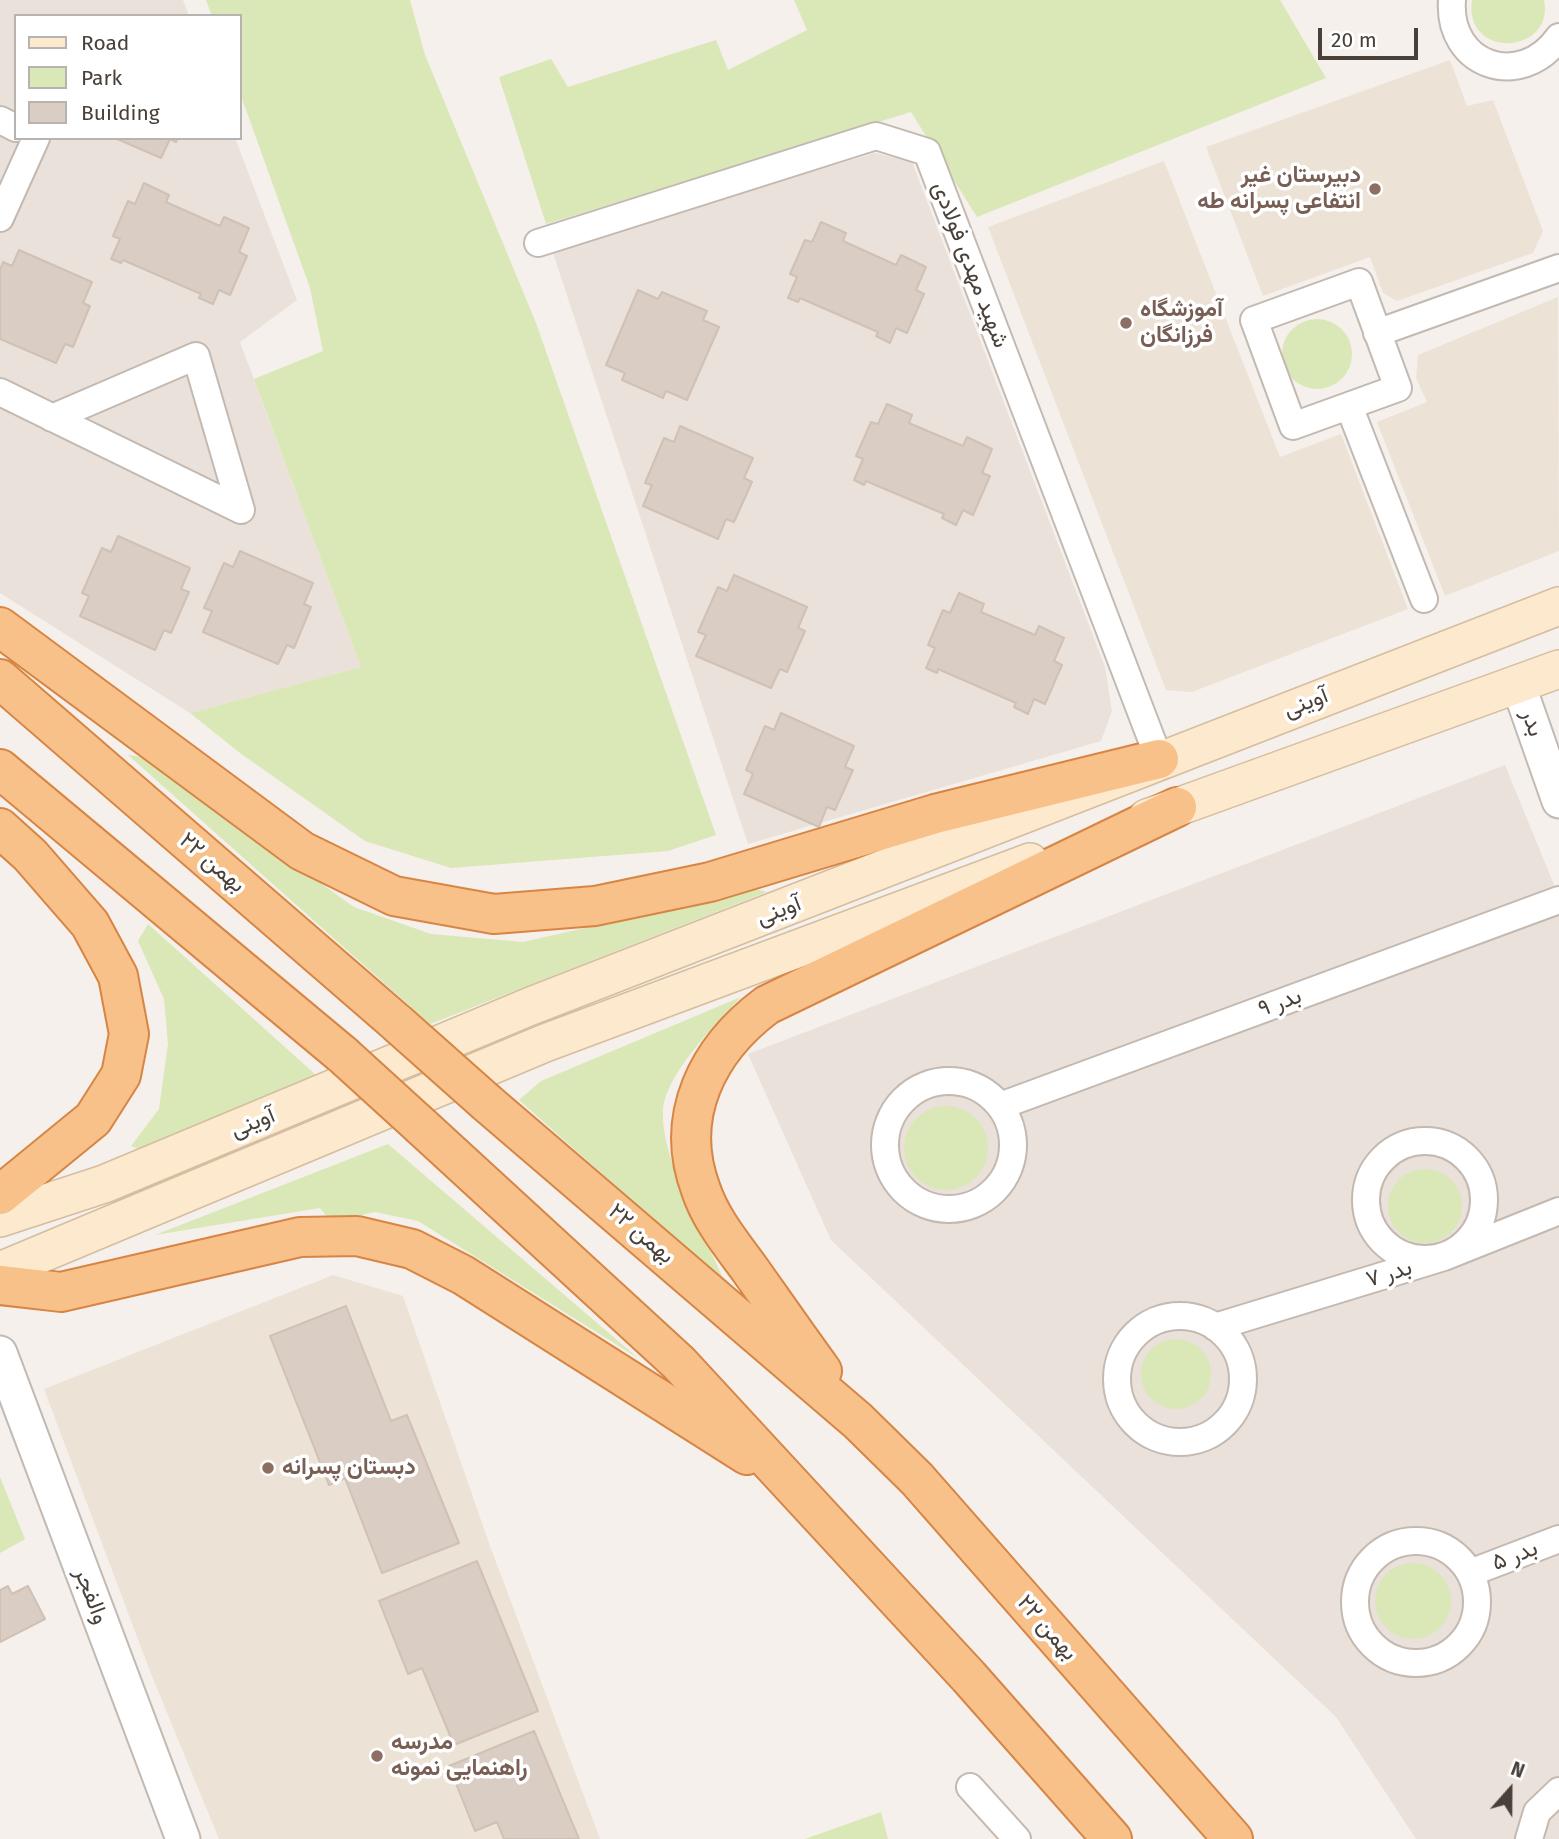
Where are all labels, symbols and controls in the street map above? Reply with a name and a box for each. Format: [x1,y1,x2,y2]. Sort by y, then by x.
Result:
legend [14,14,242,140]
scale bar [1321,14,1421,58]
text: 20 m [1331,27,1377,53]
text: Road [81,30,129,56]
text: Park [81,65,122,91]
text: Building [81,100,160,126]
place label: دبیرستان غیر انتفاعی پسرانه طه [1197,162,1361,216]
street label: شهید مهدی فولادی [926,178,1014,352]
marker: دبیرستان غیر انتفاعی پسرانه طه [1367,181,1383,197]
place label: آموزشگاه فرزانگان [1140,296,1223,350]
marker: آموزشگاه فرزانگان [1118,315,1134,331]
street label: آوینی [1280,682,1332,724]
street label: بدر [1515,706,1549,740]
street label: ۲۲ بهمن [173,827,251,899]
street label: آوینی [753,890,805,932]
street label: بدر ۹ [1255,982,1305,1024]
street label: آوینی [227,1102,279,1144]
street label: ۲۲ بهمن [602,1198,680,1270]
street label: بدر ۷ [1363,1254,1415,1294]
place label: دبستان پسرانه [282,1454,416,1482]
marker: دبستان پسرانه [260,1460,276,1476]
street label: بدر ۵ [1488,1535,1542,1577]
street label: والفجر [68,1564,114,1628]
street label: ۲۲ بهمن [1011,1589,1083,1667]
place label: مدرسه راهنمایی نمونه [391,1729,528,1783]
marker: مدرسه راهنمایی نمونه [369,1748,385,1764]
north arrow [1475,1755,1545,1825]
text: N [1508,1757,1528,1783]

